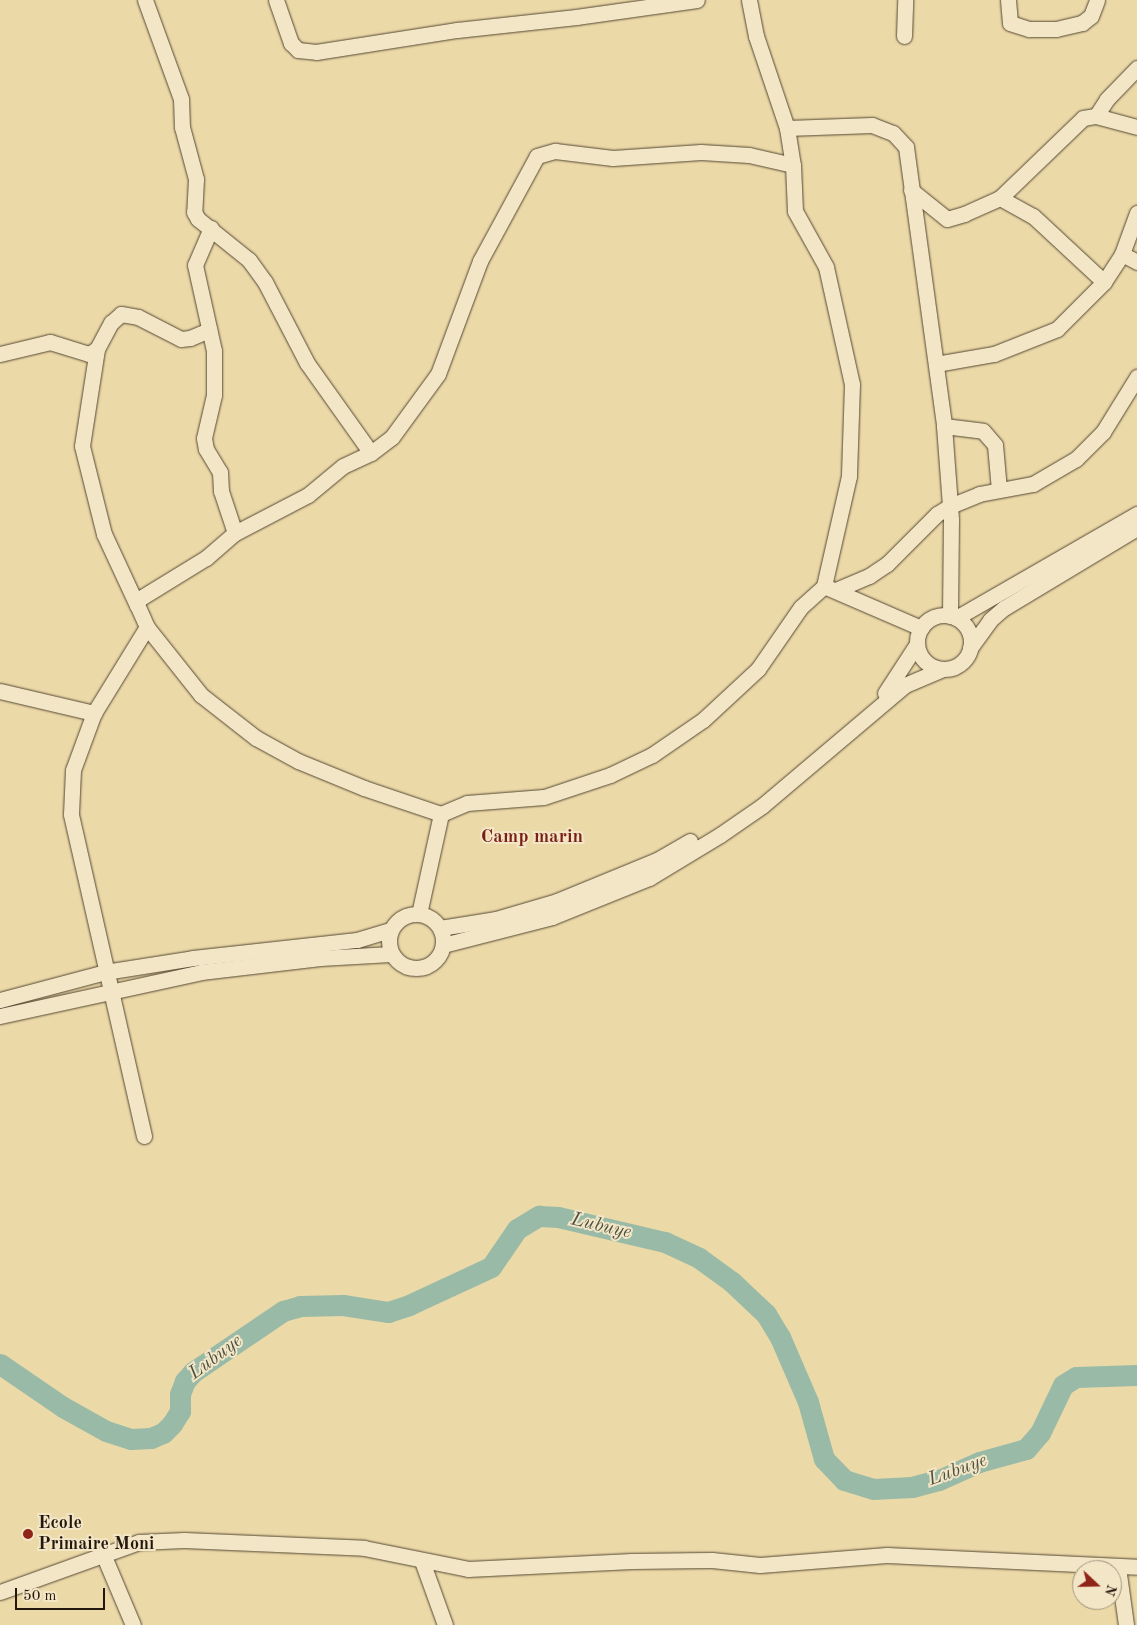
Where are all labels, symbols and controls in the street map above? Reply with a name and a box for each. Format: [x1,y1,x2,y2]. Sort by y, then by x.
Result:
district label: Camp marin [481,827,583,849]
water label: Lubuye [569,1209,633,1245]
water label: Lubuye [185,1330,247,1386]
water label: Lubuye [925,1450,991,1492]
place label: Ecole Primaire Moni [38,1513,154,1556]
marker: Ecole Primaire Moni [22,1528,34,1540]
north arrow [1072,1560,1122,1610]
scale bar [18,1578,108,1610]
text: N [1102,1583,1119,1598]
text: 50 m [23,1589,57,1604]

